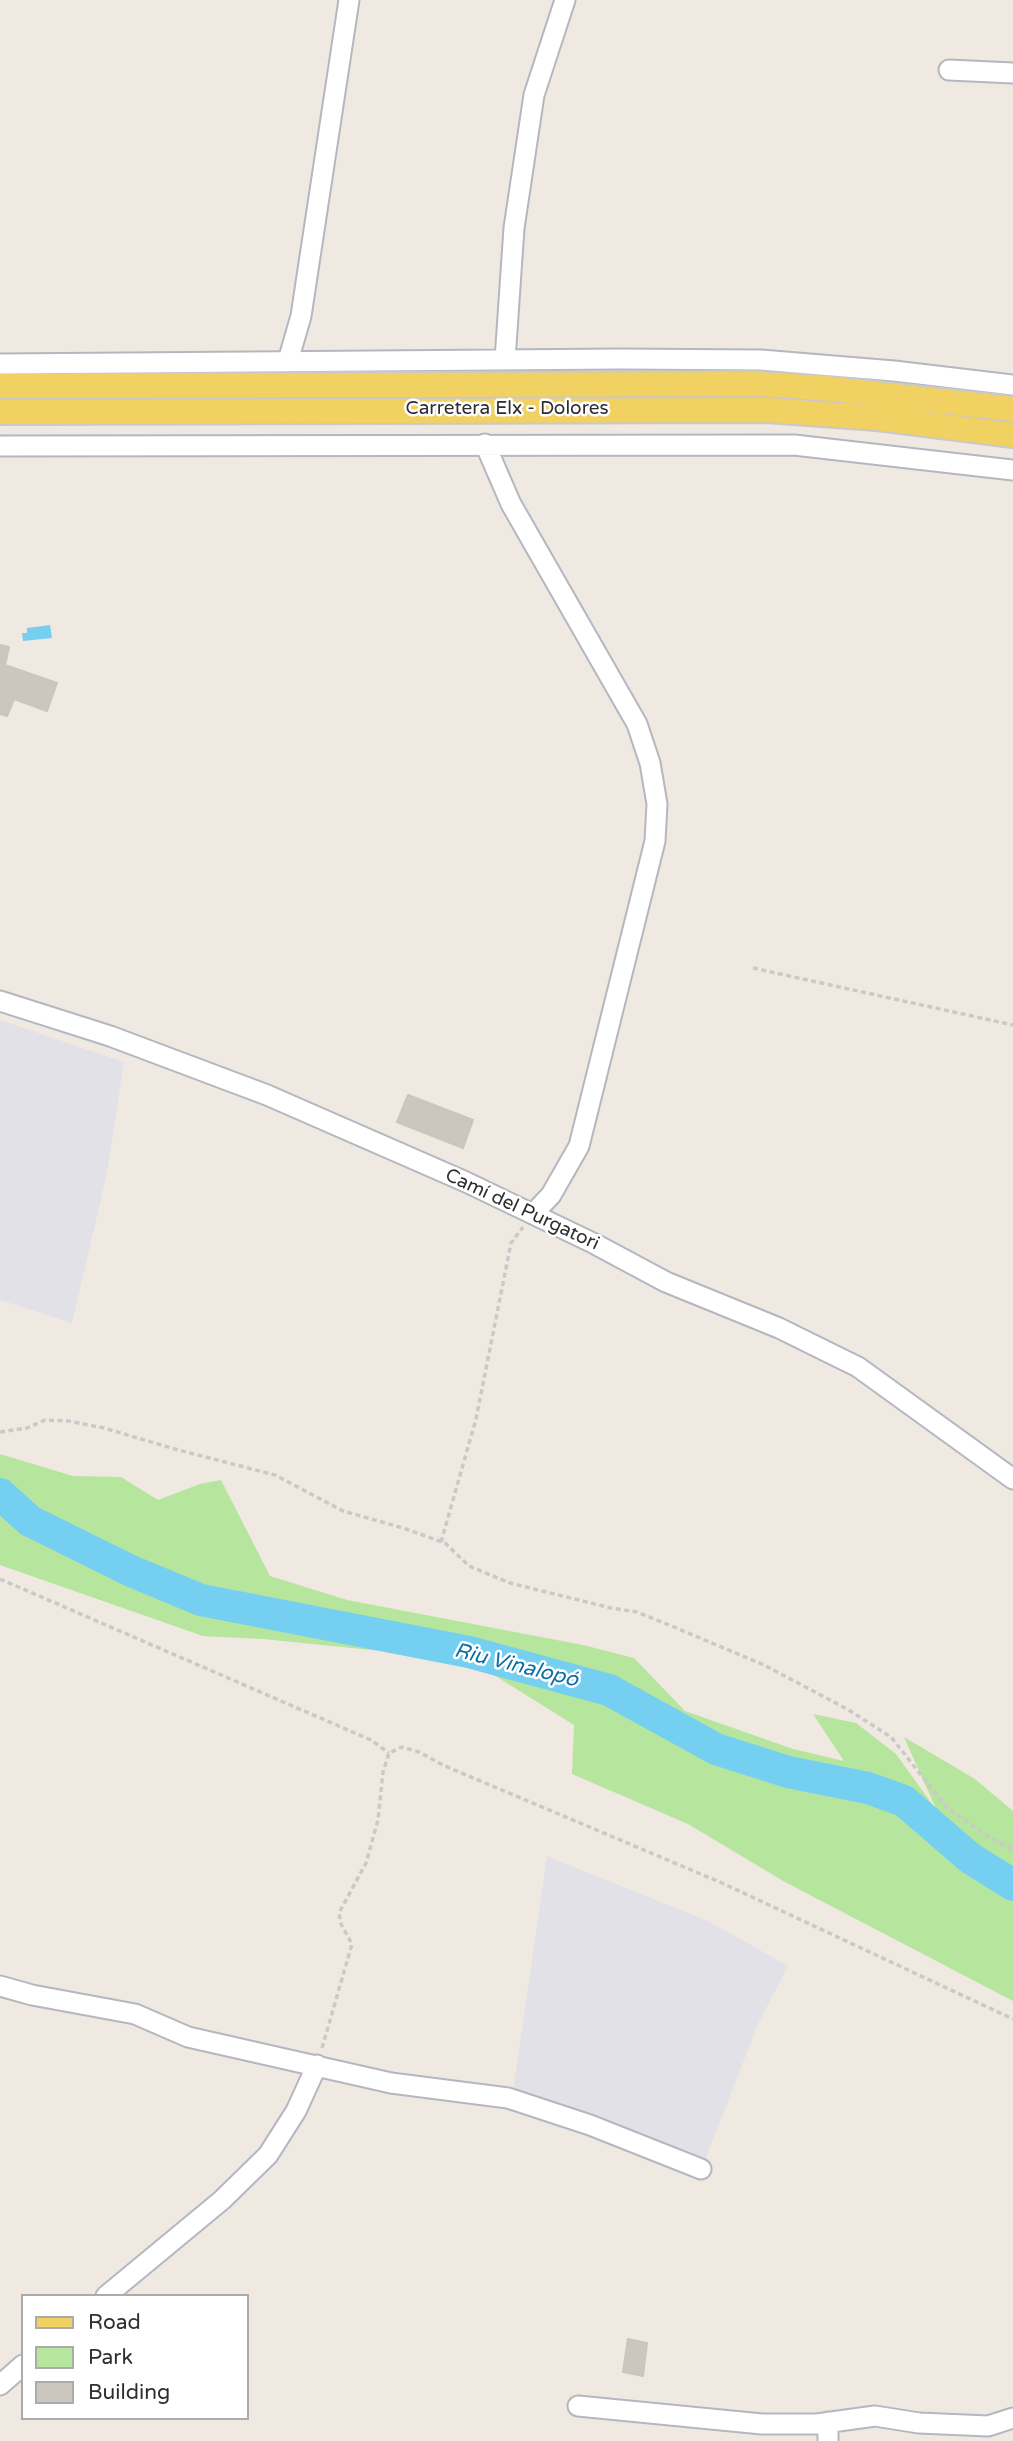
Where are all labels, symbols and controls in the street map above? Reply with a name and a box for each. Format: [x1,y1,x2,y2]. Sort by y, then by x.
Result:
street label: Carretera Elx - Dolores [405,398,609,420]
street label: Camí del Purgatori [441,1164,603,1256]
water label: Riu Vinalopó [452,1638,580,1694]
legend [21,2294,248,2420]
text: Road [88,2310,141,2335]
text: Park [88,2345,133,2370]
text: Building [88,2380,170,2405]

